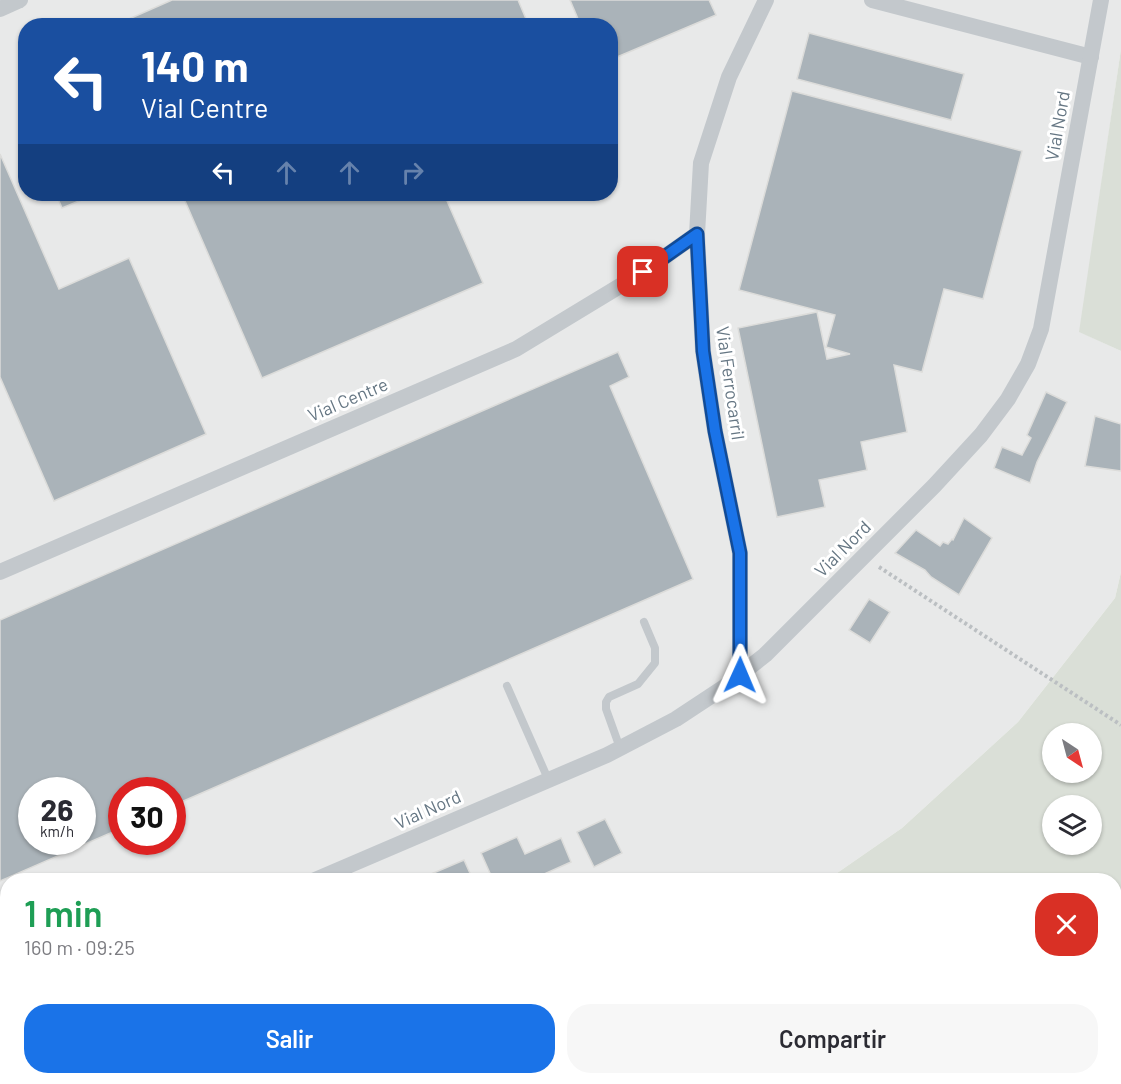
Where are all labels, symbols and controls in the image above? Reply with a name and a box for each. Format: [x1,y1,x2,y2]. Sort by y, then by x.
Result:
text: 140 m [141,40,249,90]
icon: left [42,42,120,120]
street label: Vial Nord [1040,89,1074,162]
text: Vial Centre [141,91,268,123]
icon: left [207,156,240,189]
icon: ahead [270,156,303,189]
icon: ahead [333,156,366,189]
icon: right [396,156,429,189]
pin [617,246,668,297]
icon: arrive [626,255,659,288]
street label: Vial Ferrocarril [712,325,750,441]
street label: Vial Centre [304,372,391,426]
street label: Vial Nord [810,516,875,581]
position arrow [708,643,772,707]
north arrow [1042,723,1102,783]
map controls [1042,723,1102,855]
speed limit sign: 30 [108,777,186,855]
street label: Vial Nord [391,785,464,833]
text: 26 [41,791,73,827]
button: layers [1042,795,1102,855]
text: km/h [40,822,74,840]
text: 1 min [24,891,103,934]
button: close [1035,893,1098,956]
text: 160 m · 09:25 [24,935,135,959]
button: Salir [24,1004,555,1073]
button: Compartir [567,1004,1098,1073]

